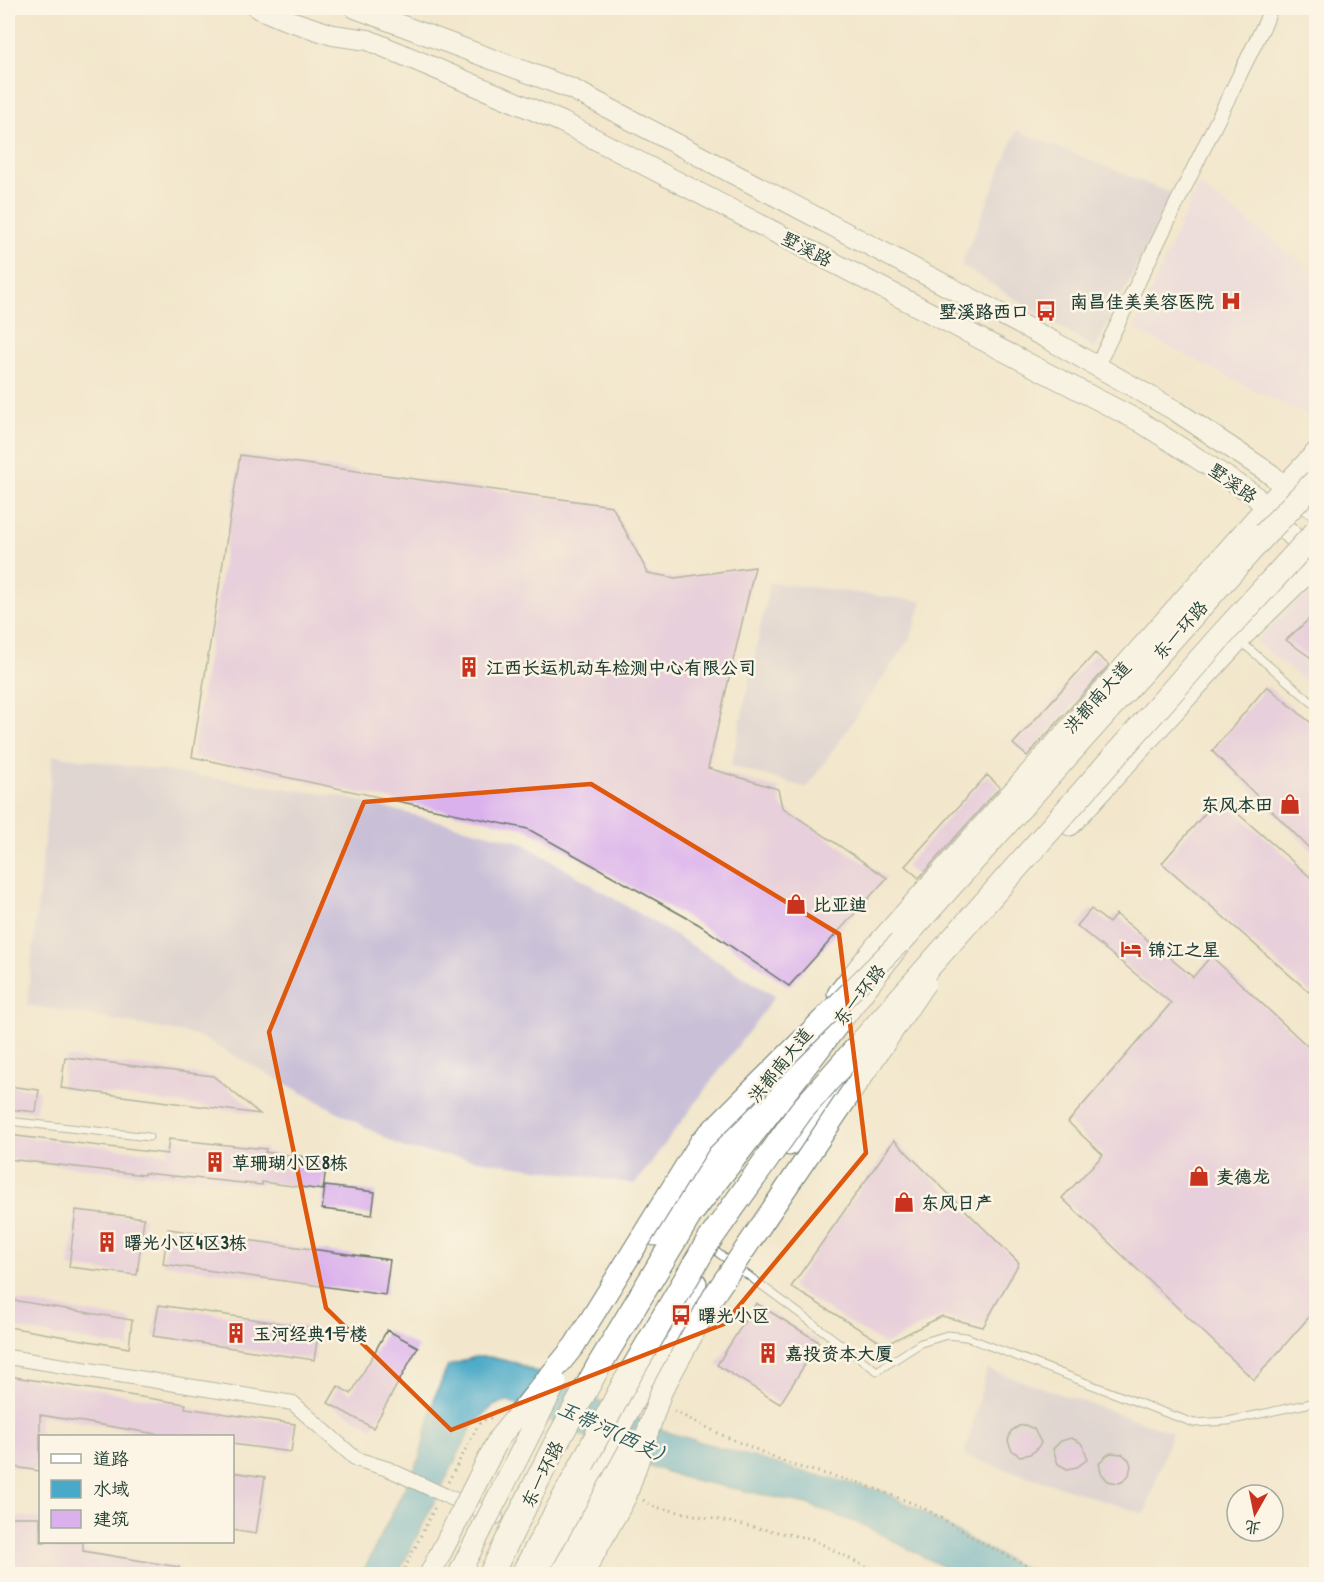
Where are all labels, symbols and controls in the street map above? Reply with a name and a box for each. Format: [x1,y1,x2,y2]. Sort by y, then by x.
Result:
street label: 墅溪路 [777,226,837,272]
place label: 南昌佳美美容医院 [1070,289,1214,314]
hospital icon: 南昌佳美美容医院 [1219,289,1243,313]
place label: 墅溪路西口 [939,299,1029,324]
bus stop icon: 墅溪路西口 [1034,299,1058,323]
street label: 墅溪路 [1204,457,1262,509]
street label: 东一环路 [1147,595,1213,665]
building icon: 江西长运机动车检测中心有限公司 [457,655,481,679]
place label: 江西长运机动车检测中心有限公司 [486,655,756,680]
street label: 洪都南大道 [1058,655,1136,739]
place label: 东风本田 [1201,792,1273,817]
shop icon: 东风本田 [1278,792,1302,816]
shop icon: 比亚迪 [784,892,808,916]
place label: 比亚迪 [813,892,867,917]
hotel icon: 锦江之星 [1119,937,1143,961]
place label: 锦江之星 [1148,937,1220,962]
street label: 东一环路 [827,959,891,1031]
street label: 洪都南大道 [742,1022,818,1108]
building icon: 草珊瑚小区8栋 [203,1150,227,1174]
place label: 草珊瑚小区8栋 [232,1150,348,1175]
shop icon: 麦德龙 [1187,1164,1211,1188]
place label: 麦德龙 [1216,1164,1270,1189]
shop icon: 东风日产 [892,1190,916,1214]
place label: 东风日产 [921,1190,993,1215]
building icon: 曙光小区4区3栋 [95,1230,119,1254]
place label: 曙光小区4区3栋 [124,1230,247,1255]
bus stop icon: 曙光小区 [669,1303,693,1327]
place label: 曙光小区 [698,1303,770,1328]
building icon: 玉河经典1号楼 [224,1321,248,1345]
place label: 玉河经典1号楼 [253,1321,368,1346]
building icon: 嘉投资本大厦 [756,1341,780,1365]
place label: 嘉投资本大厦 [785,1341,893,1366]
water label: 玉带河(西支) [554,1394,670,1467]
legend [39,1435,234,1543]
street label: 东一环路 [515,1436,569,1512]
text: 道路 [93,1446,129,1471]
text: 水域 [93,1476,129,1501]
north arrow [1225,1483,1285,1543]
text: 建筑 [93,1506,129,1531]
text: 北 [1243,1516,1262,1540]

